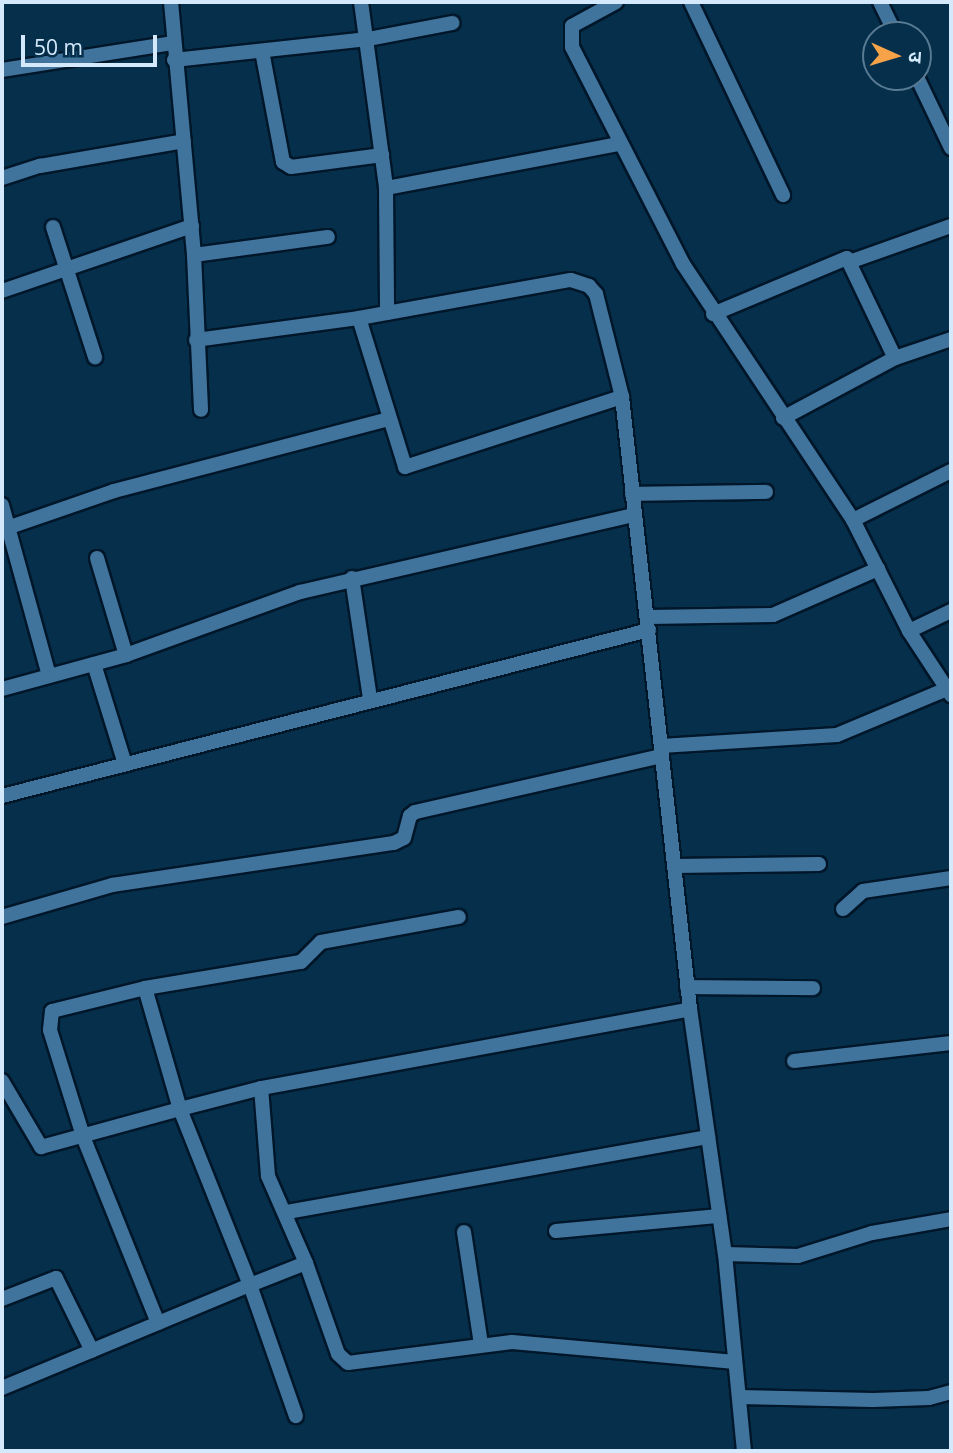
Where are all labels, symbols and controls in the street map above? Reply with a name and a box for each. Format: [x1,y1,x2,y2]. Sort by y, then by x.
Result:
scale bar [24,21,161,65]
north arrow [862,21,932,91]
text: 50 m [34,33,83,61]
text: उ [903,51,929,64]

